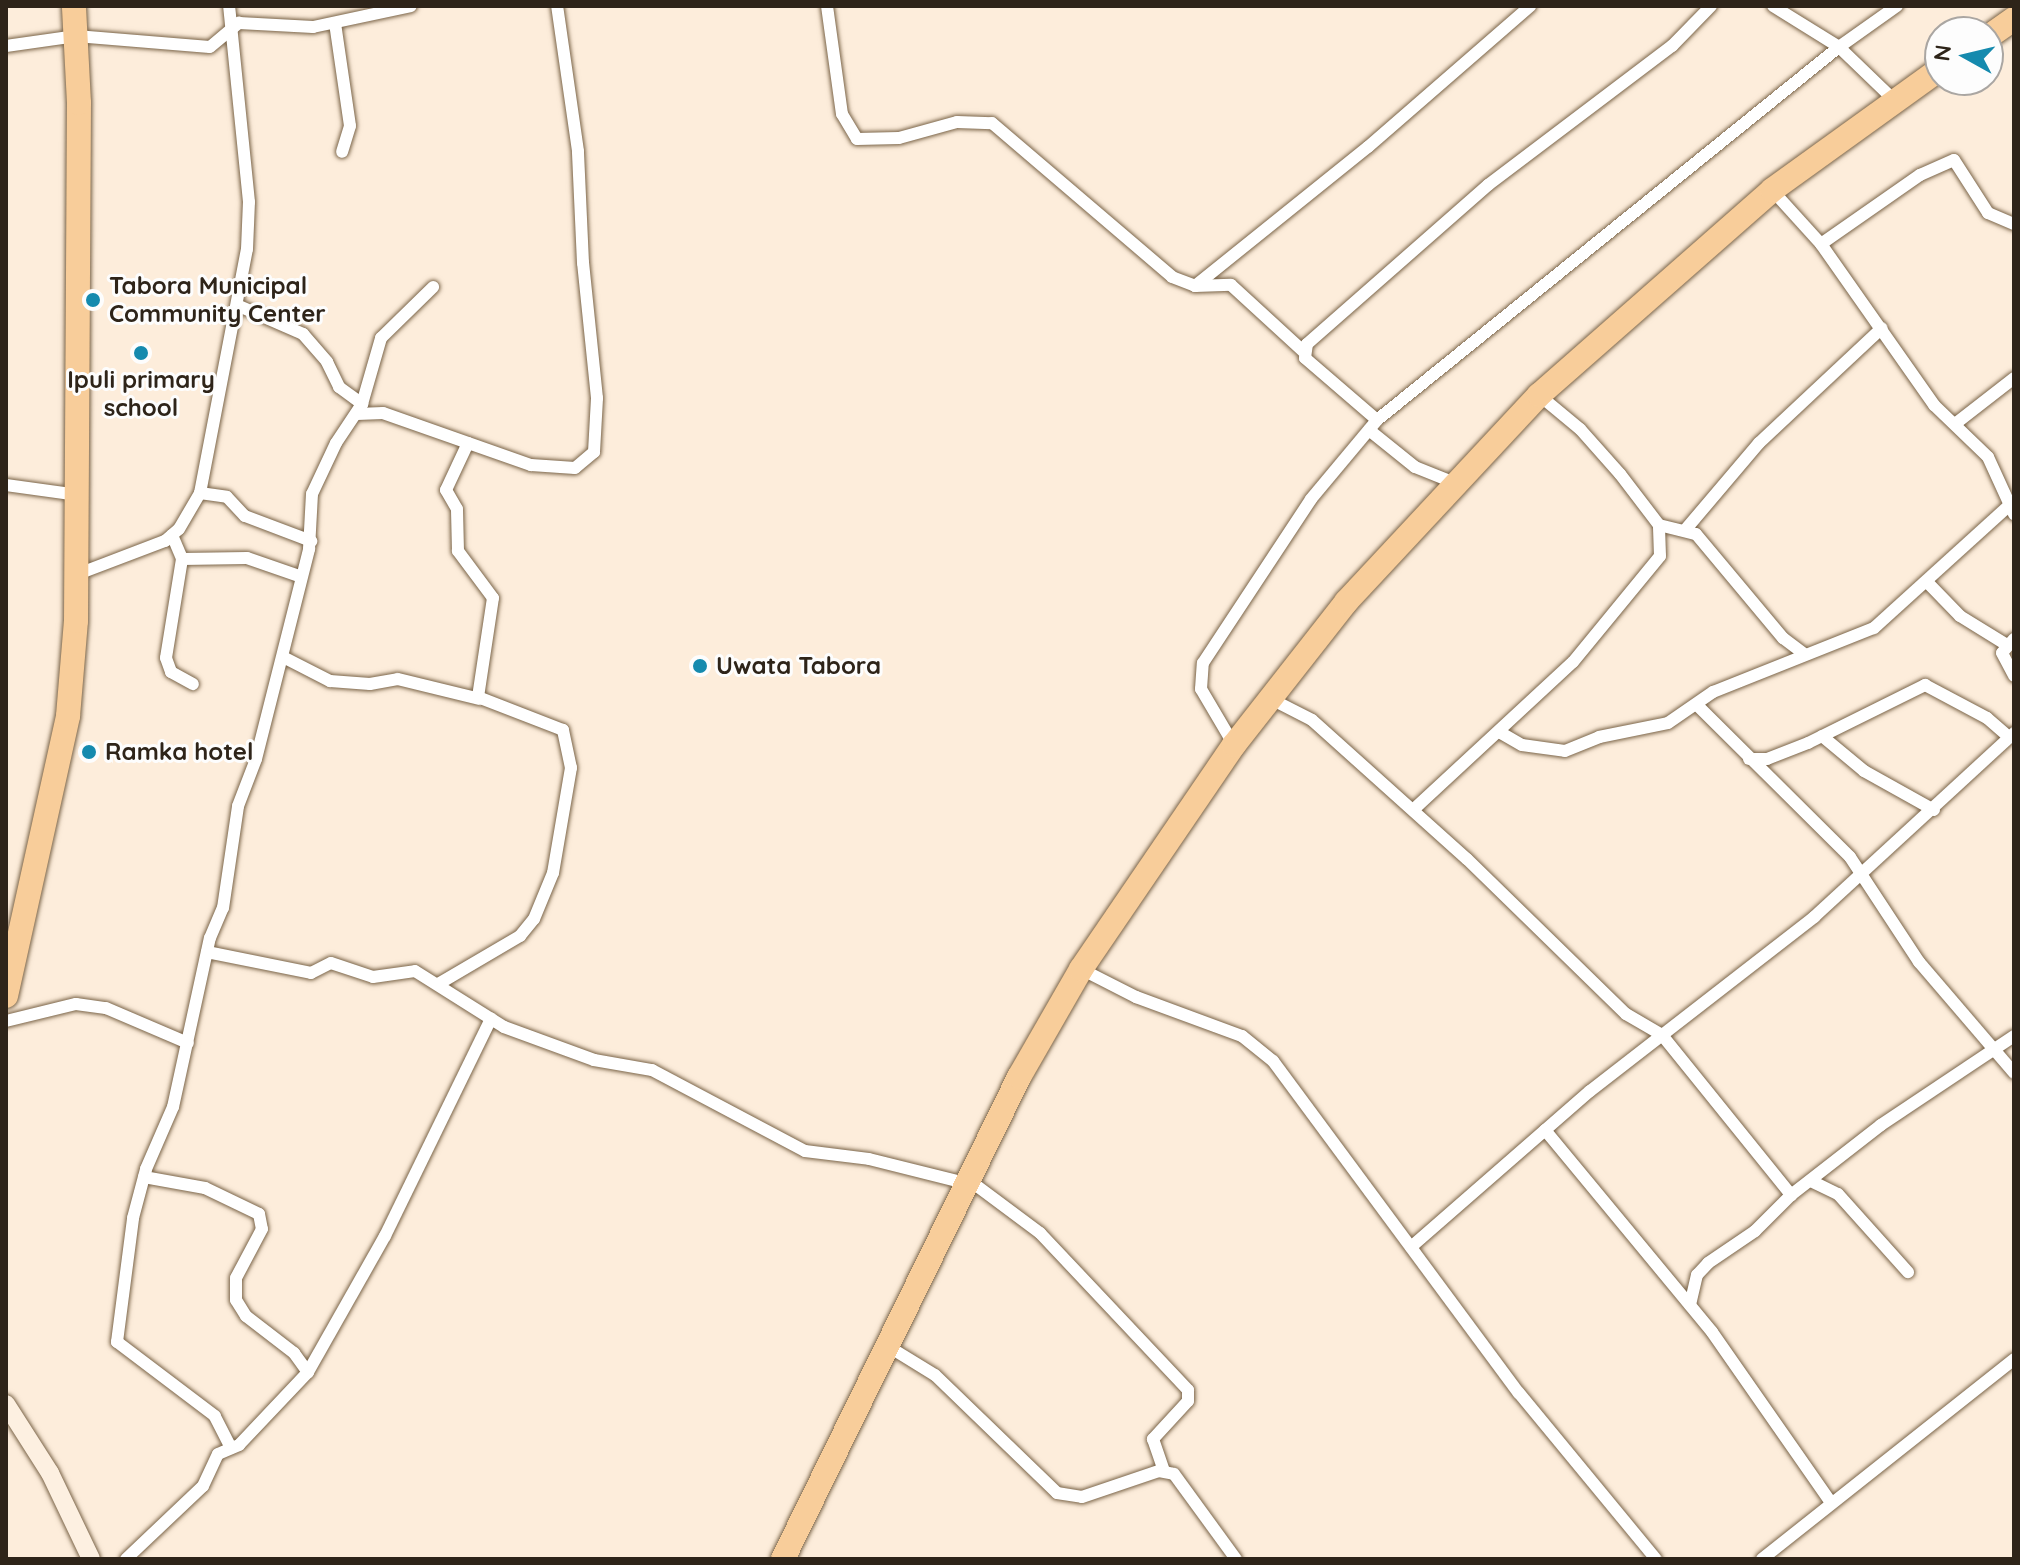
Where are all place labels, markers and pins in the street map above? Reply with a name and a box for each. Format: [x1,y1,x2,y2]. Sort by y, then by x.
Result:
place label: Tabora Municipal Community Center [109,272,326,328]
marker: Tabora Municipal Community Center [84,291,102,309]
marker: Ipuli primary school [132,344,150,362]
place label: Ipuli primary school [67,366,215,422]
place label: Uwata Tabora [716,652,881,680]
marker: Uwata Tabora [691,657,709,675]
place label: Ramka hotel [105,738,254,766]
marker: Ramka hotel [80,743,98,761]

